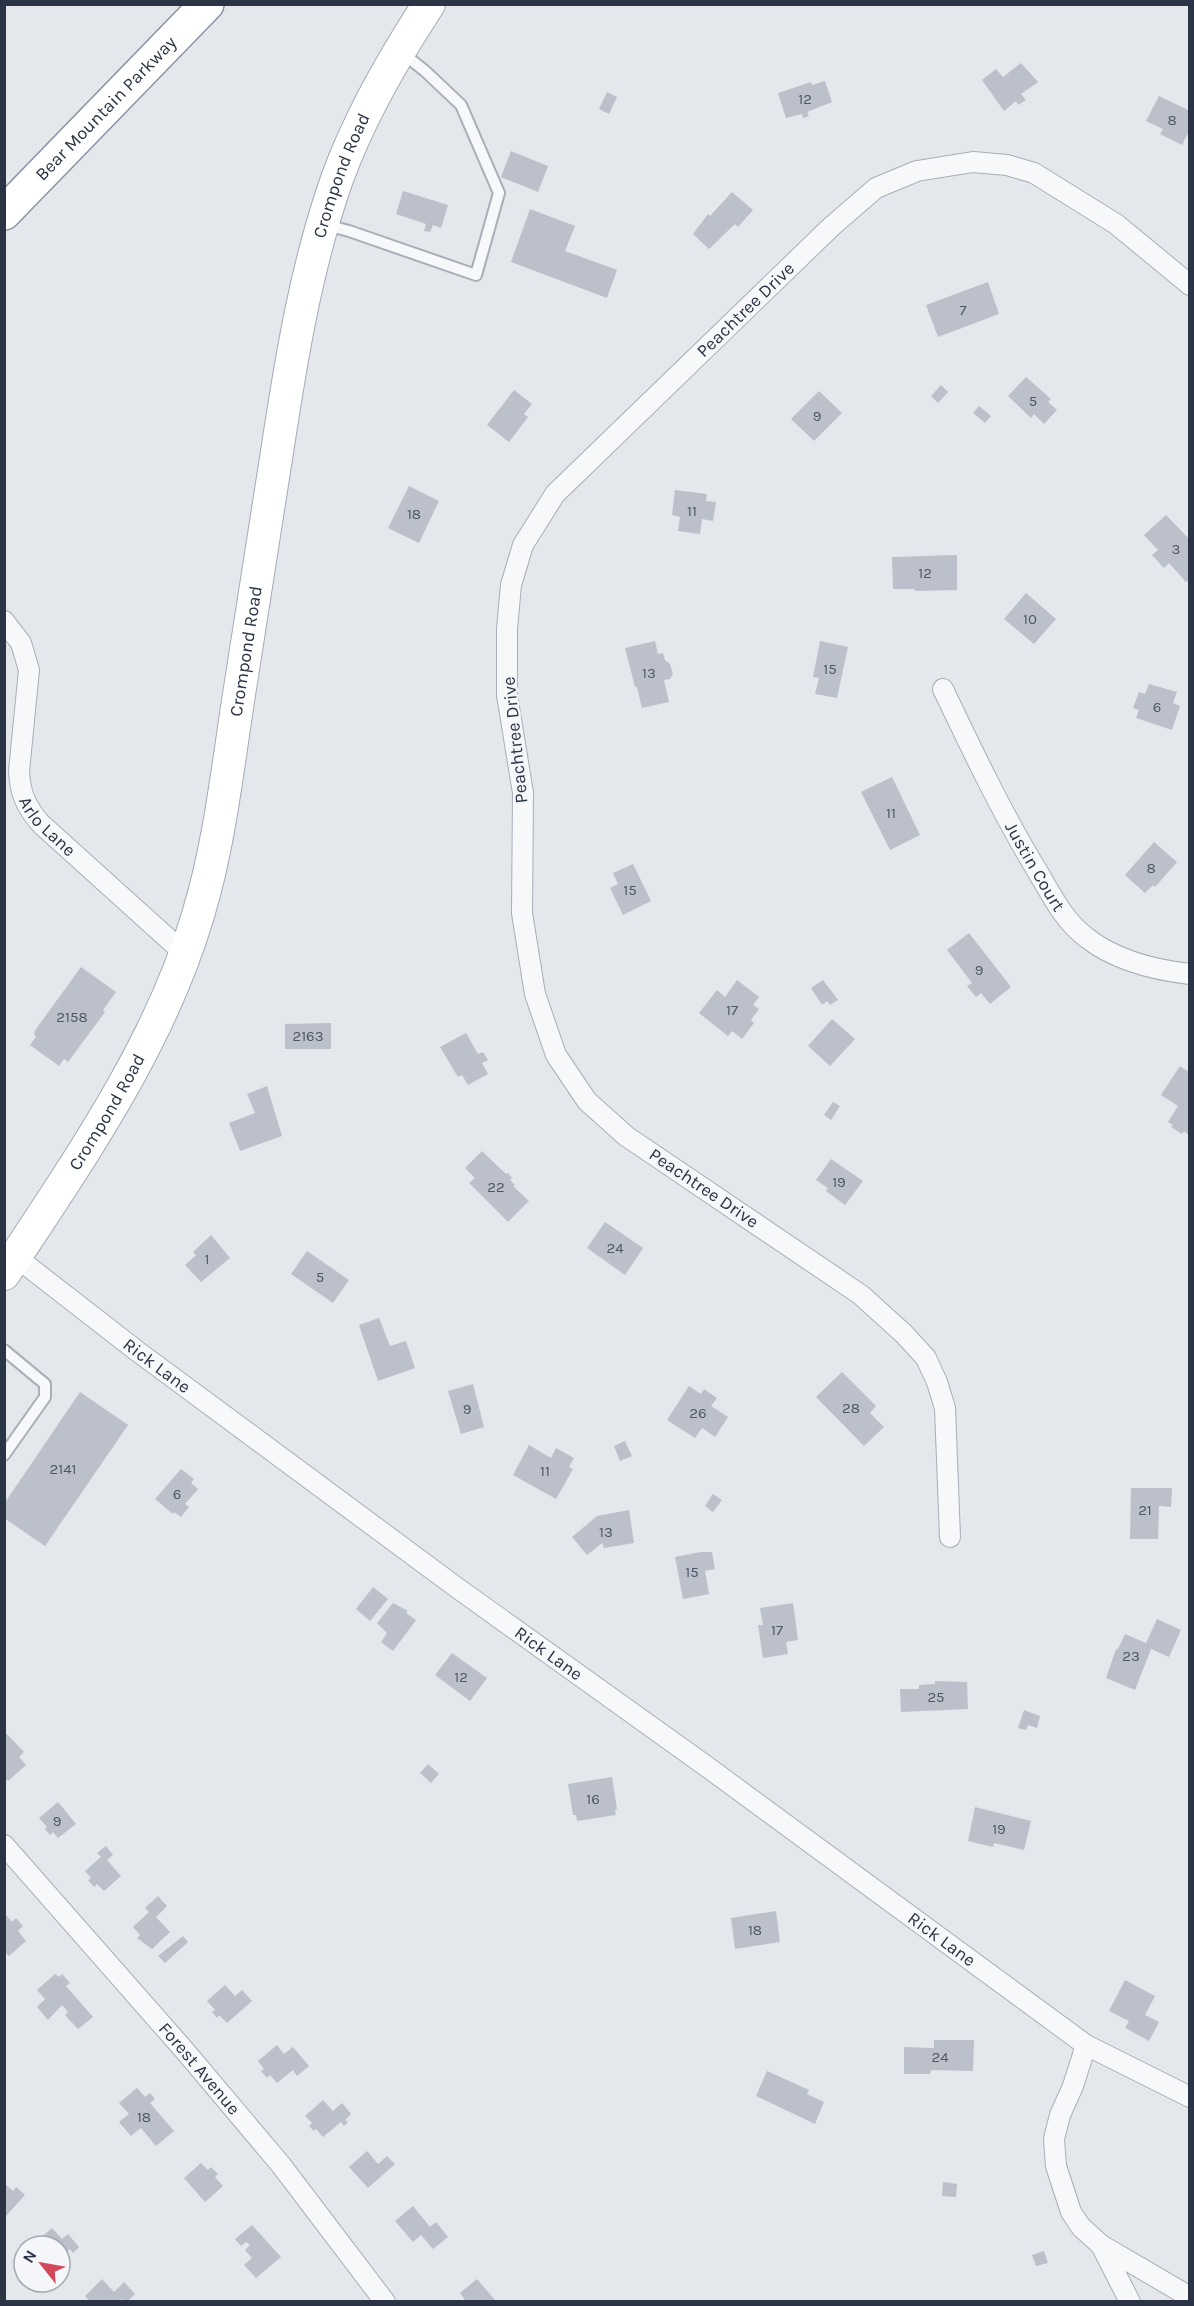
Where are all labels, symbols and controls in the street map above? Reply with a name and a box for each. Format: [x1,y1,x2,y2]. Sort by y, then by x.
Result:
street label: Bear Mountain Parkway [31,31,181,185]
house number: 12 [798,90,812,108]
street label: Crompond Road [308,110,375,241]
house number: 8 [1167,111,1177,129]
street label: Peachtree Drive [692,257,799,362]
house number: 7 [959,301,967,319]
house number: 5 [1029,392,1037,410]
house number: 9 [813,407,821,425]
house number: 11 [687,502,697,520]
house number: 18 [407,505,421,523]
house number: 3 [1172,540,1180,558]
house number: 12 [918,564,932,582]
street label: Crompond Road [225,584,267,718]
house number: 10 [1023,610,1037,628]
house number: 15 [823,660,837,678]
house number: 13 [642,664,656,682]
street label: Peachtree Drive [497,676,533,804]
house number: 6 [1153,698,1161,716]
street label: Arlo Lane [14,793,80,861]
house number: 11 [886,804,896,822]
street label: Justin Court [1000,818,1070,916]
house number: 8 [1146,859,1156,877]
house number: 15 [623,881,637,899]
house number: 9 [975,961,983,979]
house number: 17 [726,1001,738,1019]
house number: 2158 [56,1008,88,1026]
house number: 2163 [292,1027,324,1045]
street label: Crompond Road [64,1050,150,1174]
street label: Peachtree Drive [645,1143,763,1233]
house number: 19 [832,1173,846,1191]
house number: 22 [487,1178,505,1196]
house number: 24 [606,1239,624,1257]
house number: 1 [205,1250,209,1268]
house number: 5 [316,1268,324,1286]
street label: Rick Lane [119,1333,195,1398]
house number: 28 [842,1399,860,1417]
house number: 9 [463,1400,471,1418]
house number: 26 [689,1404,707,1422]
house number: 2141 [50,1460,77,1478]
house number: 11 [540,1462,550,1480]
house number: 6 [173,1485,181,1503]
house number: 21 [1138,1501,1152,1519]
house number: 13 [599,1523,613,1541]
house number: 15 [685,1563,699,1581]
house number: 17 [771,1621,783,1639]
street label: Rick Lane [510,1622,587,1685]
house number: 23 [1122,1647,1140,1665]
house number: 12 [454,1668,468,1686]
house number: 25 [927,1688,945,1706]
house number: 16 [586,1790,600,1808]
house number: 9 [53,1812,61,1830]
house number: 19 [992,1820,1006,1838]
street label: Rick Lane [904,1907,980,1971]
house number: 18 [748,1921,762,1939]
street label: Forest Avenue [154,2018,245,2119]
house number: 24 [931,2048,949,2066]
house number: 18 [137,2108,151,2126]
north arrow [12,2234,72,2294]
text: N [18,2247,41,2266]

